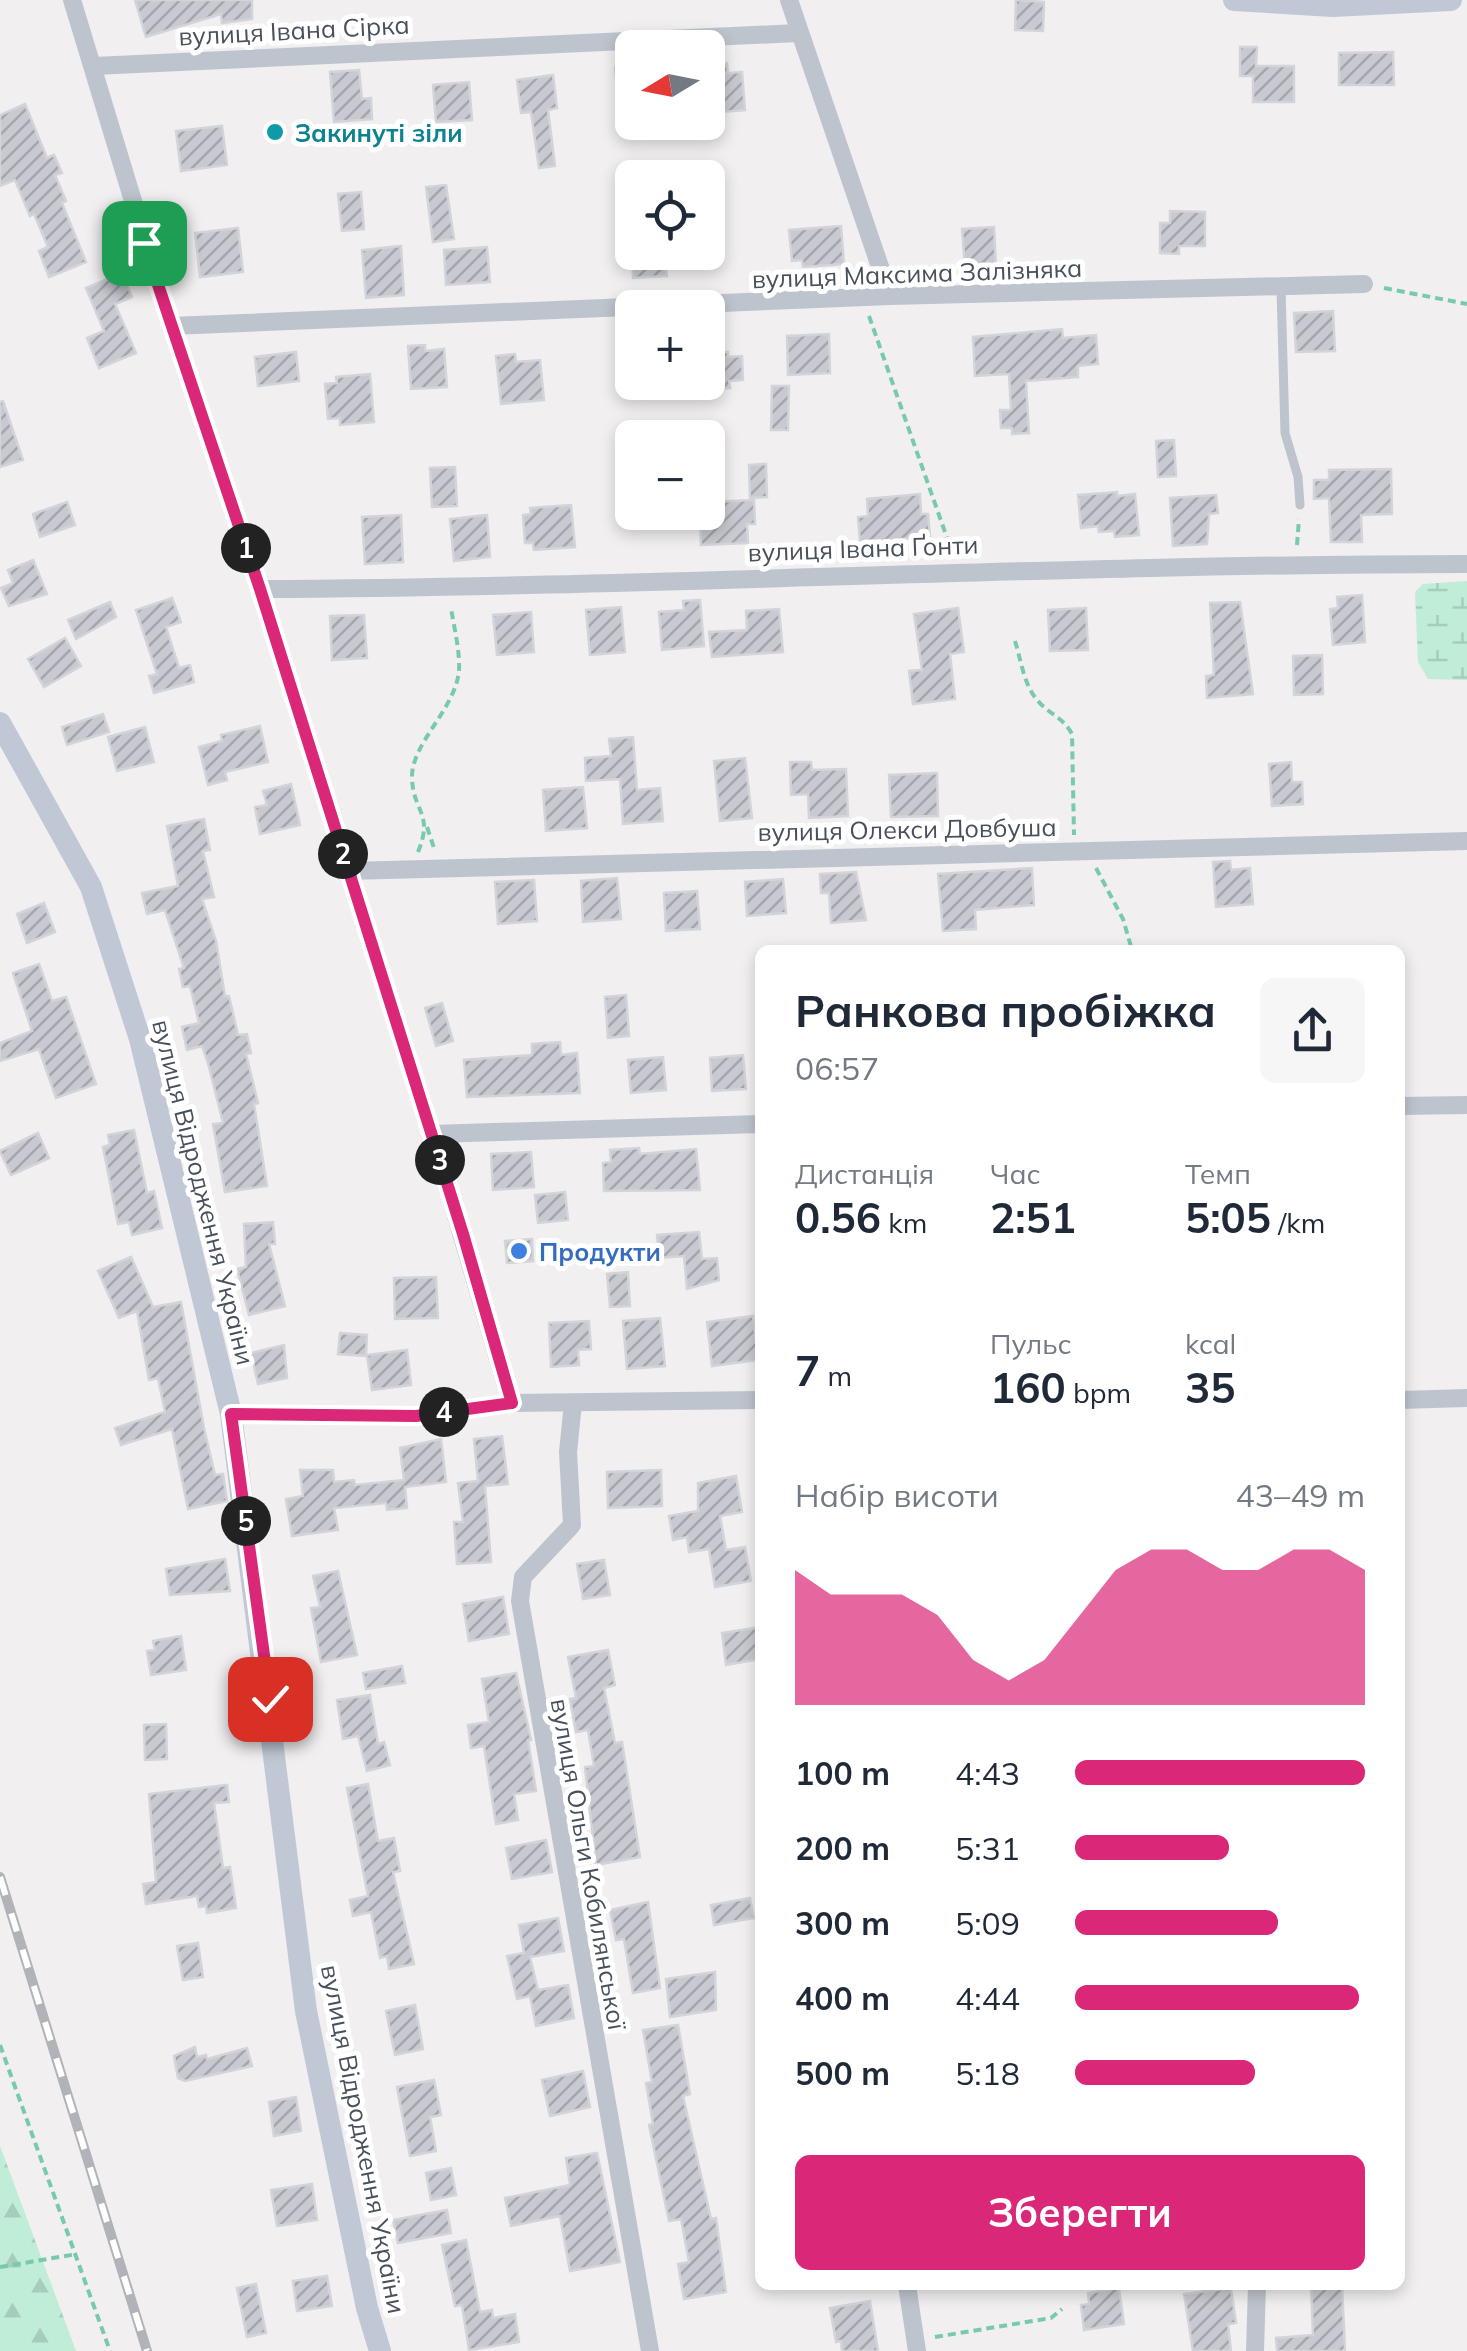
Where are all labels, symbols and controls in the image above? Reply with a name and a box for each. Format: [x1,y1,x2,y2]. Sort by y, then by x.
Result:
street label: вулиця Івана Сірка [178,8,410,52]
north arrow [615,30,725,140]
map controls [615,30,725,530]
place label: Закинуті зіли [295,117,463,148]
marker: Закинуті зіли [264,121,286,143]
button: locate [615,160,725,270]
pin [102,201,187,286]
icon: arrive [117,216,172,271]
street label: вулиця Максима Залізняка [751,252,1083,294]
button: + [615,290,725,400]
button: − [615,420,725,530]
pin: 1 [221,523,271,573]
street label: вулиця Івана Ґонти [747,528,979,568]
text: 1 [238,530,254,565]
street label: вулиця Олекси Довбуша [757,811,1057,847]
pin: 2 [318,829,368,879]
text: 2 [335,836,351,871]
button: share [1260,978,1365,1083]
text: Ранкова пробіжка [795,982,1216,1038]
street label: вулиця Відродження України [146,1016,262,1368]
text: 06:57 [795,1048,879,1088]
pin: 3 [415,1135,465,1185]
text: 3 [432,1142,448,1177]
text: Дистанція [795,1156,934,1191]
text: Час [990,1156,1041,1191]
text: Темп [1185,1156,1251,1191]
text: 0.56 [795,1191,881,1244]
text: 2:51 [990,1191,1076,1244]
text: 5:05 [1185,1191,1271,1244]
text: km [881,1205,927,1240]
text: /km [1271,1205,1325,1240]
place label: Продукти [539,1236,661,1267]
marker: Продукти [508,1240,530,1262]
text: Пульс [990,1326,1072,1361]
text: kcal [1185,1326,1236,1361]
text: 7 [795,1344,820,1397]
text: m [820,1358,852,1393]
text: 160 [990,1361,1066,1414]
text: 35 [1185,1361,1235,1414]
text: bpm [1066,1375,1131,1410]
pin: 4 [419,1387,469,1437]
text: 4 [436,1394,452,1429]
text: Набір висоти [795,1475,999,1515]
text: 43–49 m [1236,1475,1365,1515]
pin: 5 [221,1496,271,1546]
text: 5 [238,1503,254,1538]
pin [228,1657,313,1742]
icon: check [243,1672,298,1727]
street label: вулиця Ольги Кобилянської [545,1696,634,2033]
text: 100 m [795,1753,890,1793]
text: 4:43 [955,1753,1020,1793]
text: 200 m [795,1828,890,1868]
text: 5:31 [955,1828,1020,1868]
text: 300 m [795,1903,890,1943]
text: 5:09 [955,1903,1020,1943]
street label: вулиця Відродження України [315,1962,413,2316]
text: 400 m [795,1978,890,2018]
text: 4:44 [955,1978,1020,2018]
text: 500 m [795,2053,890,2093]
text: 5:18 [955,2053,1020,2093]
button: Зберегти [795,2155,1365,2270]

